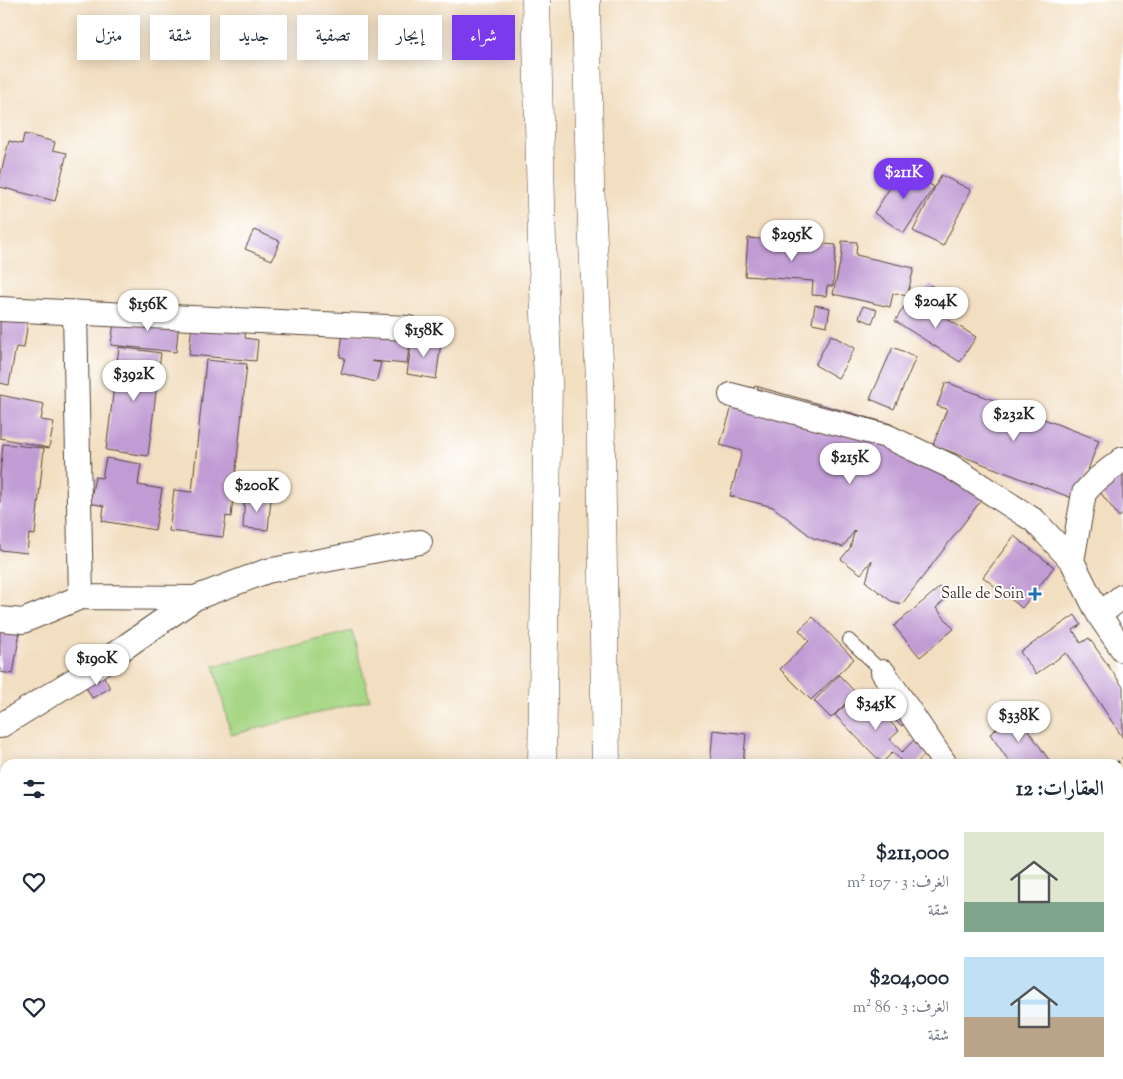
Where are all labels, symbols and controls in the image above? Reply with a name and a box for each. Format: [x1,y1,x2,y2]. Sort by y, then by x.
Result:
chip: منزل [77,15,140,60]
chip: شقة [150,15,210,60]
chip: جديد [220,15,287,60]
chip: تصفية [297,15,368,60]
chip: إيجار [378,15,442,60]
chip: شراء [452,15,515,60]
pin: $211K [869,158,939,200]
text: $211K [885,162,923,185]
pin: $295K [757,220,827,262]
text: $295K [771,224,813,247]
pin: $204K [901,286,971,329]
pin: $156K [113,290,183,332]
text: $204K [914,291,958,314]
text: $156K [129,294,167,317]
pin: $158K [389,316,459,358]
text: $158K [404,320,444,343]
pin: $392K [99,360,169,402]
text: $392K [113,364,155,387]
pin: $232K [979,400,1049,442]
text: $232K [993,404,1035,427]
pin: $215K [815,442,885,485]
text: $215K [831,447,869,470]
pin: $200K [222,470,292,513]
text: $200K [235,475,279,498]
place label: Salle de Soin [941,584,1024,605]
marker: Salle de Soin [1028,587,1042,601]
pin: $190K [62,644,132,686]
text: $190K [76,648,118,671]
pin: $345K [841,688,911,731]
text: $345K [856,693,896,716]
pin: $338K [984,700,1054,743]
text: $338K [998,705,1040,728]
icon: filters [20,775,48,803]
text: العقارات: 12 [1016,775,1104,805]
text: $211,000 [876,839,949,869]
icon: home [1004,852,1064,912]
icon: heart [20,868,48,896]
text: الغرف: 3 · 107 m² [847,872,949,895]
text: شقة [928,900,949,923]
text: $204,000 [869,964,949,994]
icon: home [1004,977,1064,1037]
icon: heart [20,993,48,1021]
text: الغرف: 3 · 86 m² [853,997,949,1020]
text: شقة [928,1025,949,1048]

